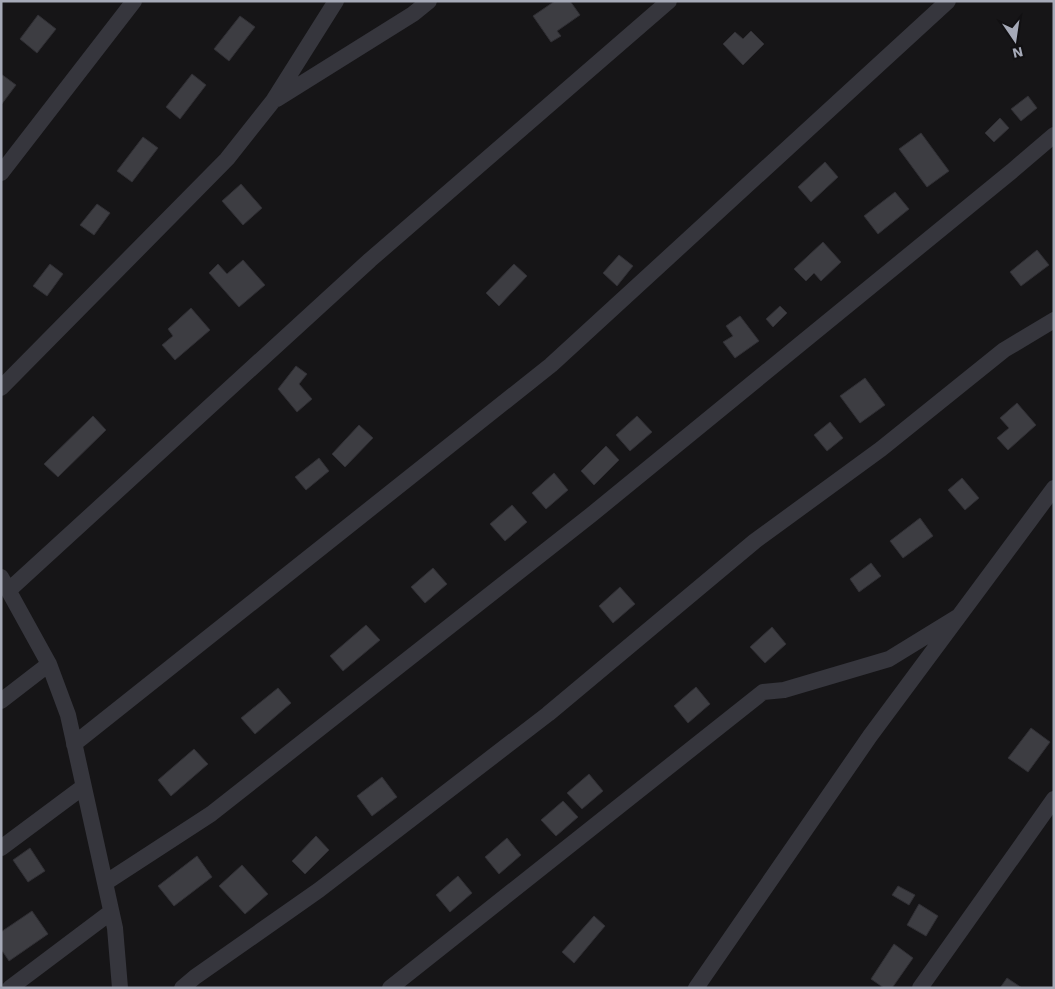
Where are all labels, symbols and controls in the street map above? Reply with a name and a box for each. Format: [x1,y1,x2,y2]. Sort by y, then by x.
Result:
north arrow [990,15,1040,65]
text: N [1011,44,1025,62]

